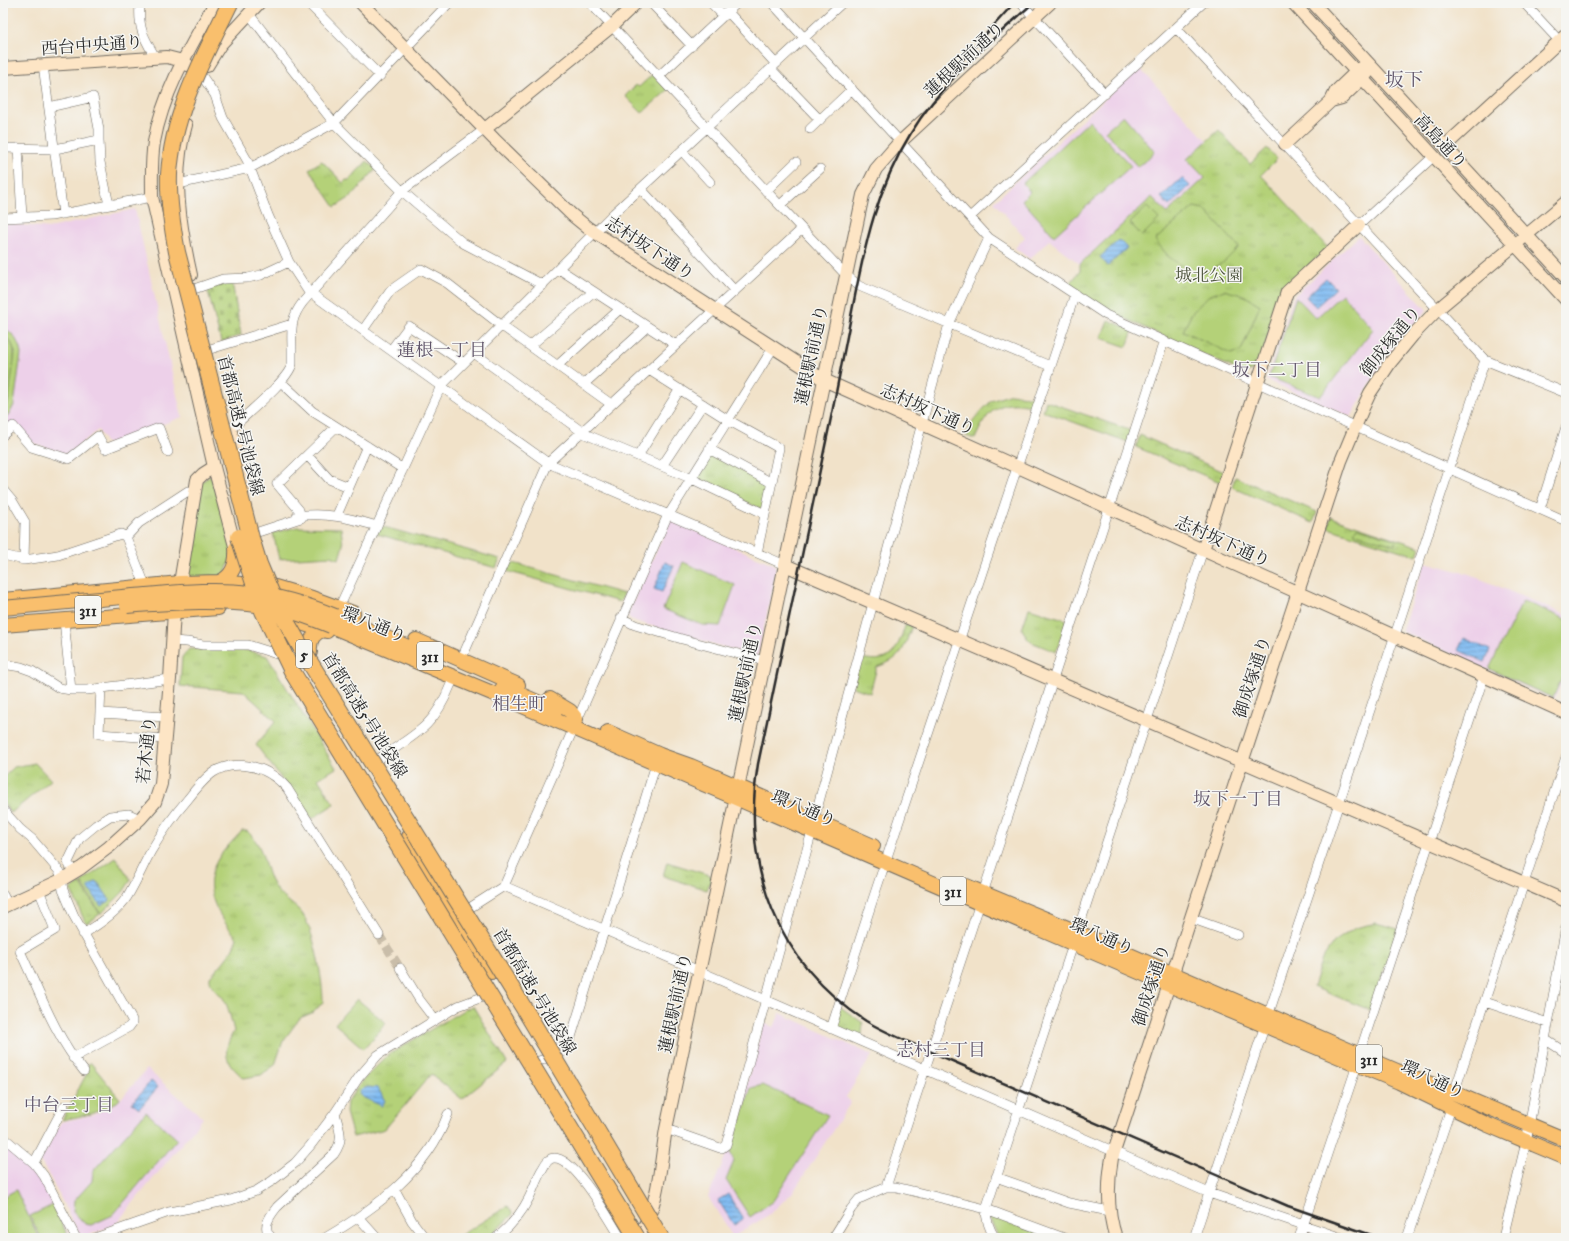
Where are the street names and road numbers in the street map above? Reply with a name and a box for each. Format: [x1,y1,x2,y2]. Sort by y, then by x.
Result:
street label: 蓮根駅前通り [920,17,1009,103]
street label: 西台中央通り [40,31,144,61]
street label: 高島通り [1409,109,1472,174]
street label: 志村坂下通り [601,212,698,286]
street label: 御成塚通り [1355,302,1426,382]
street label: 蓮根駅前通り [791,303,833,407]
street label: 首都高速5号池袋線 [212,352,268,498]
street label: 志村坂下通り [877,379,979,441]
street label: 志村坂下通り [1172,511,1274,573]
road number: 311 [75,596,101,624]
street label: 環八通り [338,602,409,648]
street label: 蓮根駅前通り [725,620,767,724]
street label: 御成塚通り [1229,633,1277,721]
road number: 5 [296,640,312,668]
road number: 311 [417,642,443,670]
street label: 首都高速5号池袋線 [317,648,412,783]
street label: 若木通り [133,715,161,785]
street label: 環八通り [768,786,839,832]
road number: 311 [940,877,966,905]
street label: 環八通り [1066,913,1137,961]
street label: 首都高速5号池袋線 [488,924,581,1059]
street label: 御成塚通り [1128,941,1176,1029]
street label: 蓮根駅前通り [655,951,697,1055]
road number: 311 [1356,1045,1382,1073]
street label: 環八通り [1397,1056,1468,1104]

